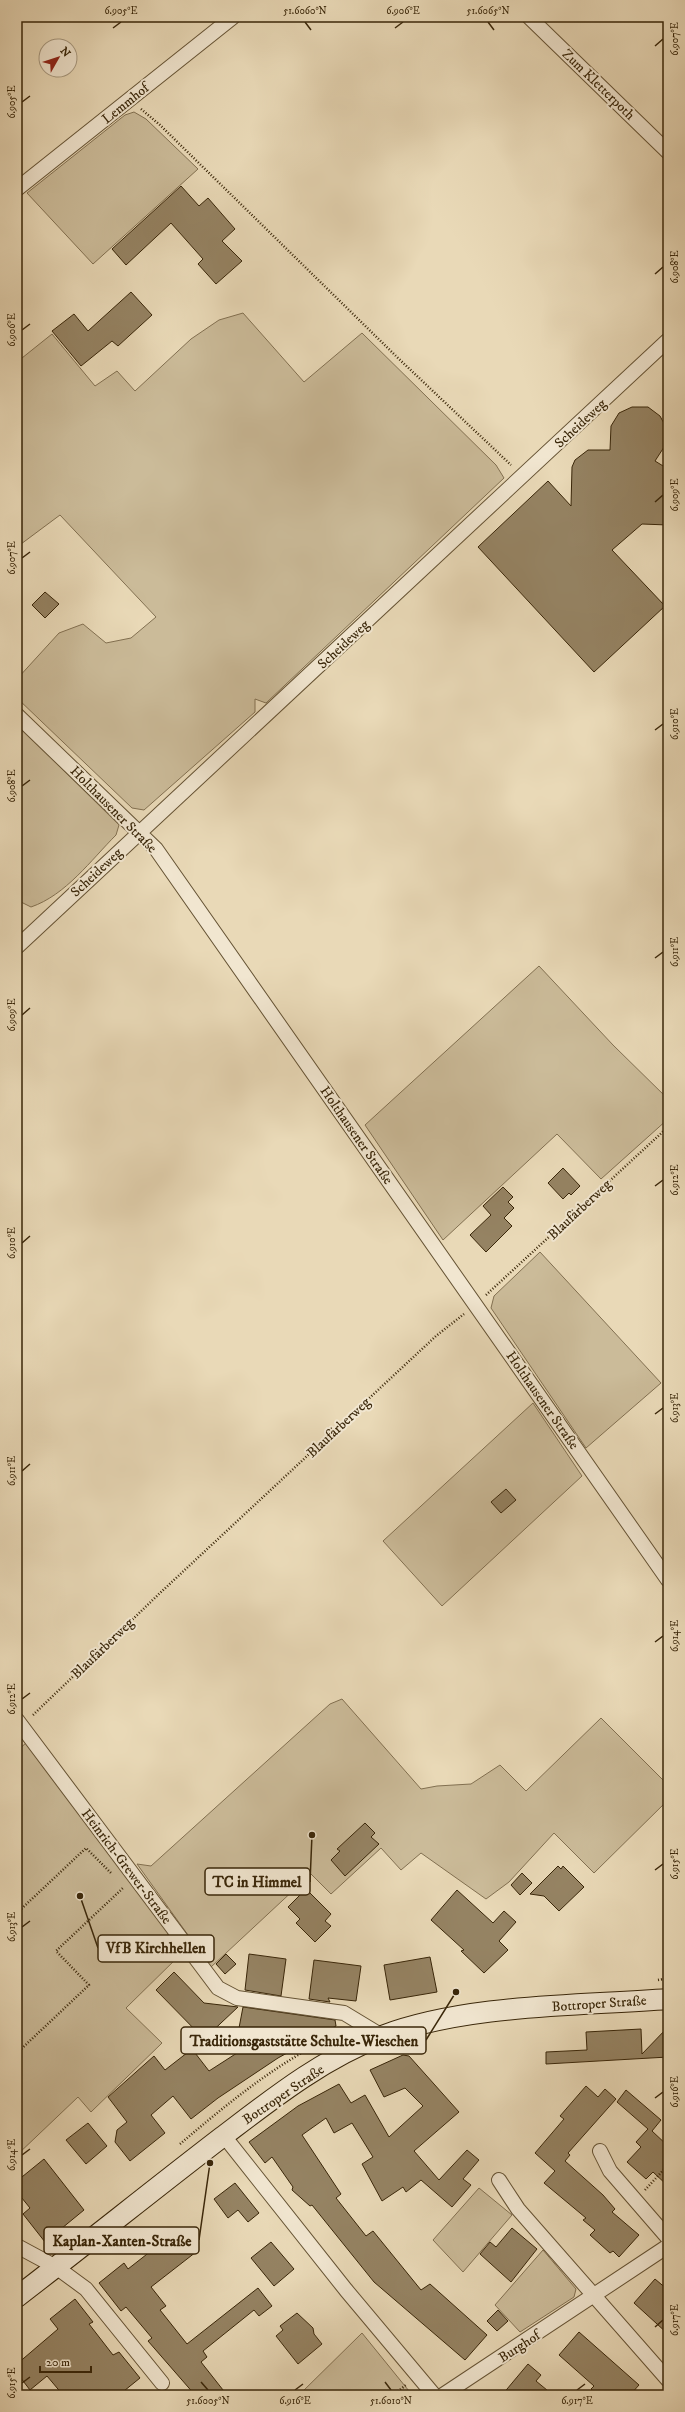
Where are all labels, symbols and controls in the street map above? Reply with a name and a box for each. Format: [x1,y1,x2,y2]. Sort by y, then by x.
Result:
text: 6.905°E [104,5,138,17]
text: 51.6060°N [283,5,327,17]
text: 6.906°E [386,5,420,17]
text: 51.6065°N [466,5,510,17]
text: 6.907°E [669,22,681,56]
north arrow [38,38,78,78]
text: N [57,44,73,60]
street label: Zum Kletterpoth [558,45,639,125]
street label: Lemmhof [98,78,155,128]
text: 6.905°E [6,85,18,119]
text: 6.908°E [669,250,681,284]
text: 6.906°E [6,313,18,347]
street label: Scheideweg [551,395,610,452]
text: 6.909°E [669,478,681,512]
text: 6.907°E [6,541,18,575]
street label: Scheideweg [314,616,373,673]
text: 6.910°E [669,708,681,740]
street label: Holthausener Straße [66,762,161,857]
text: 6.908°E [6,769,18,803]
street label: Scheideweg [67,844,126,901]
text: 6.911°E [669,937,681,967]
text: 6.909°E [6,998,18,1032]
street label: Holthausener Straße [316,1083,397,1188]
text: 6.912°E [669,1164,681,1196]
street label: Blaufärberweg [544,1176,615,1244]
text: 6.910°E [6,1227,18,1259]
street label: Holthausener Straße [502,1348,583,1453]
text: 6.913°E [669,1393,681,1423]
street label: Blaufärberweg [303,1394,374,1462]
text: 6.911°E [6,1456,18,1486]
street label: Blaufärberweg [67,1614,138,1683]
text: 6.914°E [669,1620,681,1652]
text: 6.912°E [6,1683,18,1715]
street label: Heinrich-Grewer-Straße [77,1805,176,1928]
text: 6.915°E [669,1848,681,1880]
callout: TC in Himmel [205,1868,310,1895]
text: TC in Himmel [211,1873,302,1892]
text: 6.913°E [6,1912,18,1942]
callout: VfB Kirchhellen [98,1935,214,1962]
text: VfB Kirchhellen [105,1939,206,1958]
street label: Bottroper Straße [551,1992,647,2016]
callout: Traditionsgaststätte Schulte-Wieschen [181,2027,426,2054]
text: Traditionsgaststätte Schulte-Wieschen [189,2032,418,2051]
street label: Bottroper Straße [239,2061,328,2129]
text: 6.916°E [669,2076,681,2108]
text: 6.914°E [6,2139,18,2171]
callout: Kaplan-Xanten-Straße [44,2227,199,2254]
text: Kaplan-Xanten-Straße [52,2232,192,2251]
text: 6.917°E [669,2304,681,2336]
street label: Burghof [495,2325,546,2367]
scale bar [40,2348,91,2374]
text: 20 m [46,2355,70,2370]
text: 6.915°E [6,2367,18,2399]
text: 51.6005°N [186,2395,230,2407]
text: 6.916°E [279,2395,311,2407]
text: 51.6010°N [370,2395,412,2407]
text: 6.917°E [561,2395,593,2407]

